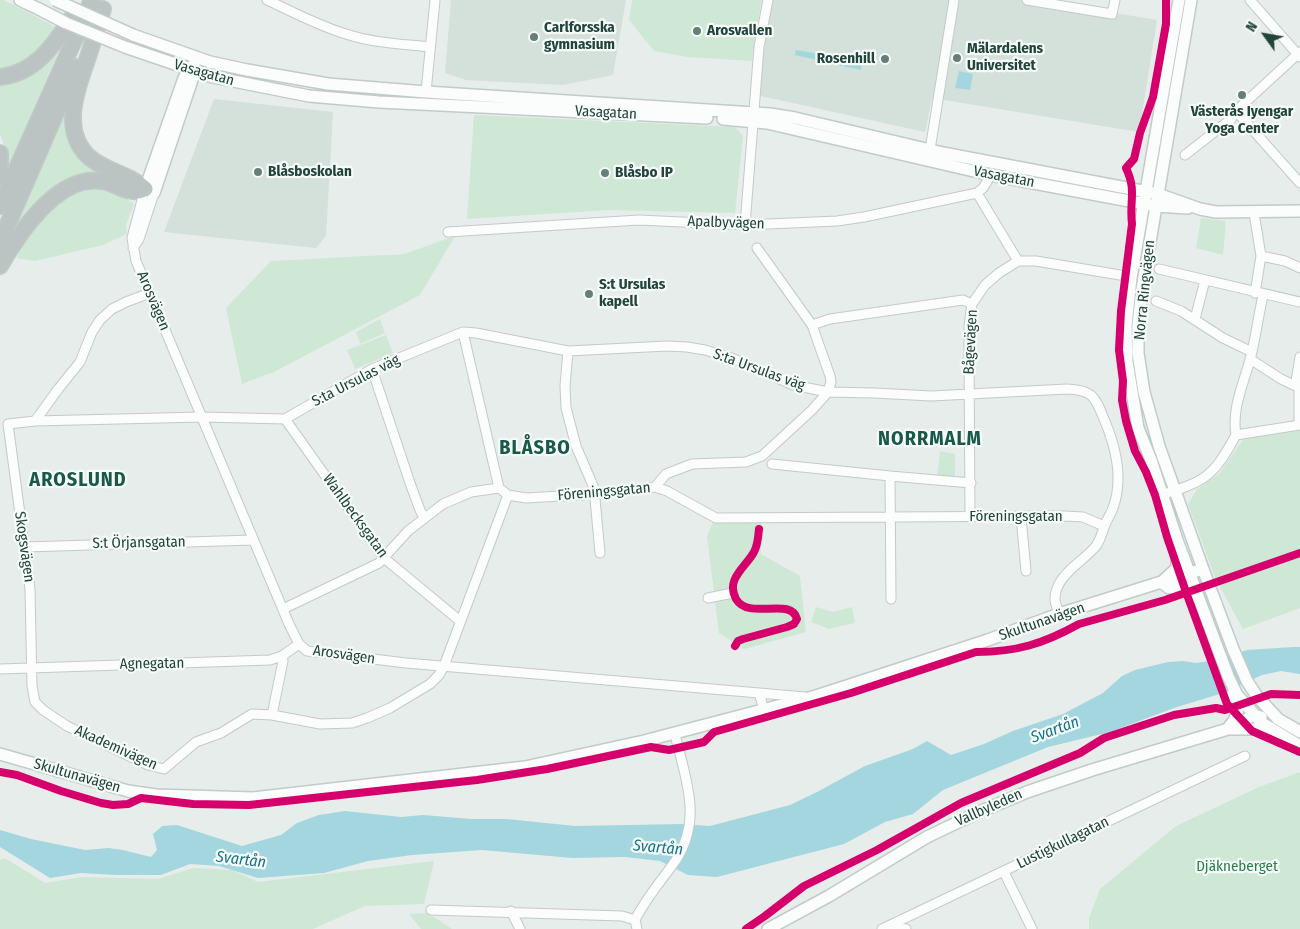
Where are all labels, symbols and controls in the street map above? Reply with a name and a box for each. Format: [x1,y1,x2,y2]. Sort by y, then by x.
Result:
north arrow [1240,10,1290,60]
place label: Carlforsska gymnasium [544,19,615,54]
text: N [1242,19,1261,35]
place label: Arosvallen [707,22,772,40]
marker: Arosvallen [691,25,703,37]
marker: Carlforsska gymnasium [528,31,540,43]
place label: Mälardalens Universitet [967,40,1043,75]
place label: Rosenhill [817,50,875,68]
marker: Mälardalens Universitet [951,52,963,64]
marker: Rosenhill [879,53,891,65]
street label: Vasagatan [172,56,236,90]
marker: Västerås Iyengar Yoga Center [1236,89,1248,101]
street label: Vasagatan [575,102,637,124]
place label: Västerås Iyengar Yoga Center [1191,103,1293,138]
street label: Vasagatan [972,162,1036,192]
place label: Blåsboskolan [268,163,352,181]
place label: Blåsbo IP [615,164,673,182]
marker: Blåsboskolan [252,166,264,178]
marker: Blåsbo IP [599,167,611,179]
street label: Apalbyvägen [687,213,765,233]
street label: Norra Ringvägen [1131,239,1159,341]
street label: Arosvägen [132,269,174,333]
place label: S:t Ursulas kapell [599,276,665,311]
marker: S:t Ursulas kapell [583,288,595,300]
street label: Bågevägen [960,309,982,375]
street label: S:ta Ursulas väg [711,345,807,395]
street label: S:ta Ursulas väg [309,351,403,411]
district label: NORRMALM [877,427,983,451]
district label: BLÅSBO [499,436,571,460]
district label: AROSLUND [28,468,128,492]
street label: Wahlbecksgatan [319,471,391,561]
street label: Föreningsgatan [557,479,651,505]
street label: Föreningsgatan [969,508,1063,526]
street label: Skogsvägen [10,511,38,583]
street label: S:t Örjansgatan [92,533,186,553]
street label: Skultunavägen [997,599,1087,645]
street label: Arosvägen [312,642,376,668]
street label: Agnegatan [120,654,184,674]
water label: Svartån [1028,712,1082,748]
street label: Akademivägen [72,722,160,774]
street label: Skultunavägen [31,755,123,797]
street label: Vallbyleden [953,785,1025,831]
street label: Lustigkullagatan [1014,813,1112,873]
water label: Svartån [632,836,684,860]
water label: Svartån [215,847,267,873]
park label: Djäkneberget [1196,858,1278,876]

